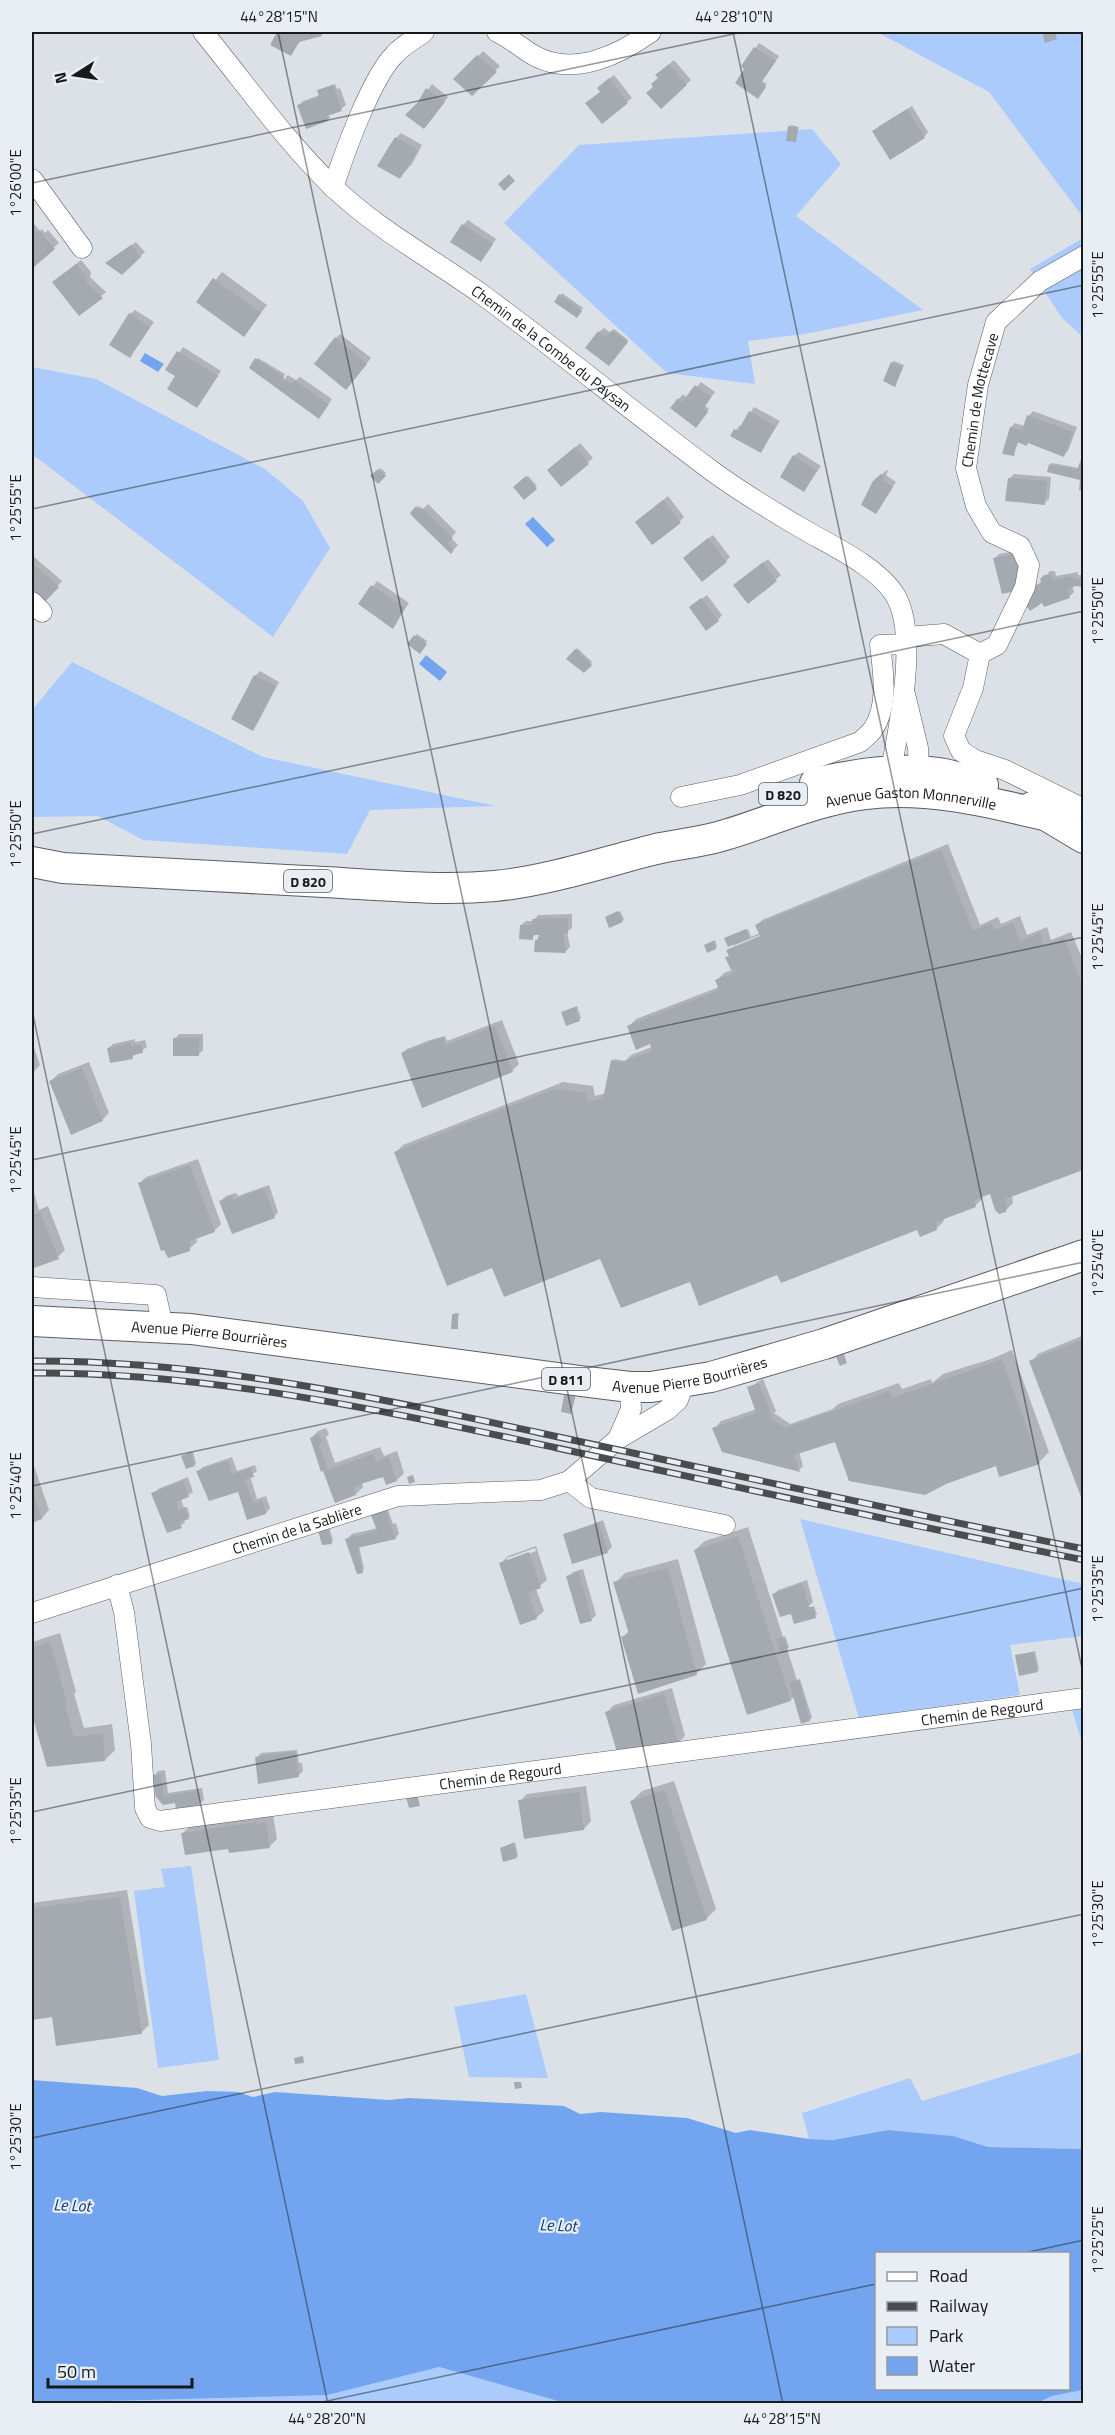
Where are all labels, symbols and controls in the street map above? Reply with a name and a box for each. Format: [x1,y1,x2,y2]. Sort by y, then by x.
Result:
text: 44°28'15"N [240,5,318,28]
text: 44°28'10"N [695,5,773,28]
north arrow [45,45,105,105]
text: N [47,70,73,86]
text: 1°26'00"E [4,149,27,217]
text: 1°25'55"E [1086,251,1109,319]
street label: Chemin de la Combe du Paysan [467,279,636,417]
street label: Chemin de Mottecave [955,330,1004,469]
text: 1°25'55"E [4,474,27,542]
text: 1°25'50"E [1086,577,1109,645]
street label: Avenue Gaston Monnerville [822,780,999,815]
road number: D 820 [759,783,807,805]
text: 1°25'50"E [4,800,27,868]
road number: D 820 [284,870,332,892]
text: 1°25'45"E [1086,903,1109,971]
text: 1°25'45"E [4,1126,27,1194]
text: 1°25'40"E [1086,1229,1109,1297]
street label: Avenue Pierre Bourrières [131,1315,289,1353]
street label: Avenue Pierre Bourrières [611,1350,770,1399]
road number: D 811 [542,1368,590,1390]
text: 1°25'40"E [4,1452,27,1520]
street label: Chemin de la Sablière [229,1497,364,1560]
text: 1°25'35"E [1086,1555,1109,1623]
street label: Chemin de Regourd [919,1692,1045,1731]
street label: Chemin de Regourd [438,1756,563,1795]
text: 1°25'35"E [4,1777,27,1845]
text: 1°25'30"E [1086,1880,1109,1948]
text: 1°25'30"E [4,2103,27,2171]
water label: Le Lot [53,2192,93,2218]
text: 1°25'25"E [1086,2206,1109,2274]
water label: Le Lot [539,2212,579,2238]
legend [875,2252,1070,2390]
text: Road [929,2262,968,2289]
text: Railway [929,2292,989,2319]
text: Park [929,2322,964,2349]
scale bar [48,2351,192,2389]
text: Water [929,2352,975,2379]
text: 50 m [57,2358,96,2385]
text: 44°28'20"N [288,2407,366,2430]
text: 44°28'15"N [743,2407,821,2430]

